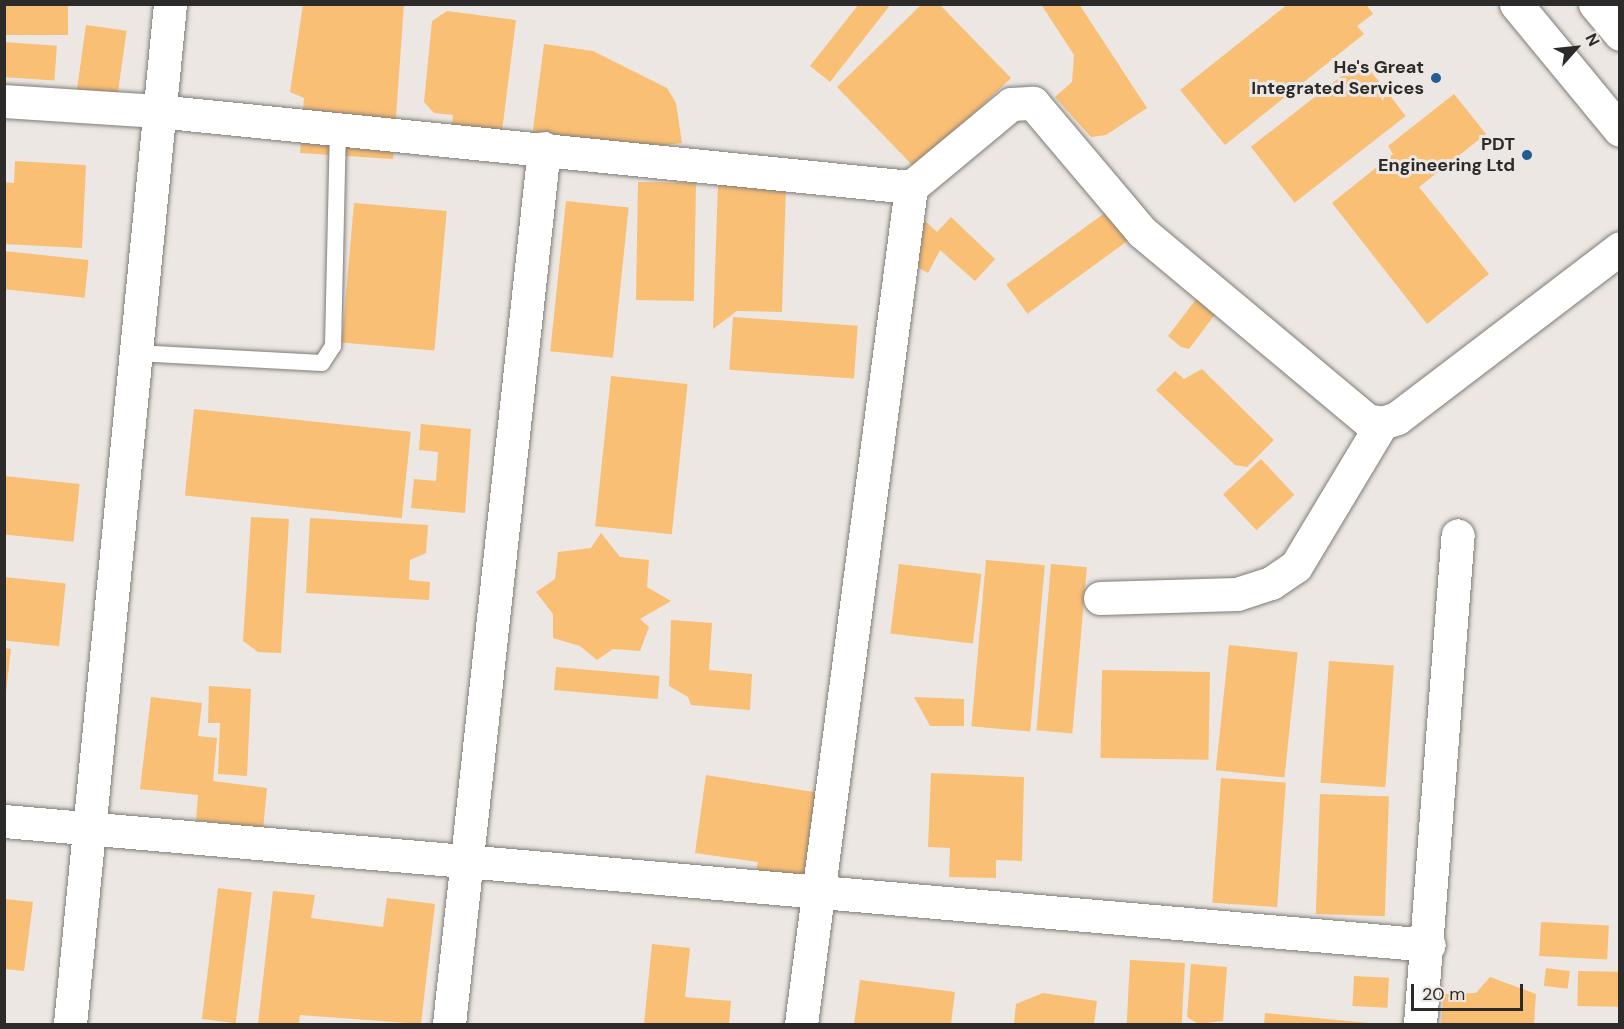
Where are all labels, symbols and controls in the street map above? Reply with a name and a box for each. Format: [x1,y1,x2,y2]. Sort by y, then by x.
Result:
north arrow [1546,18,1606,78]
text: N [1580,30,1604,50]
place label: He's Great Integrated Services [1251,57,1424,100]
marker: He's Great Integrated Services [1429,71,1443,85]
place label: PDT Engineering Ltd [1378,134,1515,176]
marker: PDT Engineering Ltd [1520,148,1534,162]
scale bar [1414,972,1526,1010]
text: 20 m [1422,982,1465,1006]

